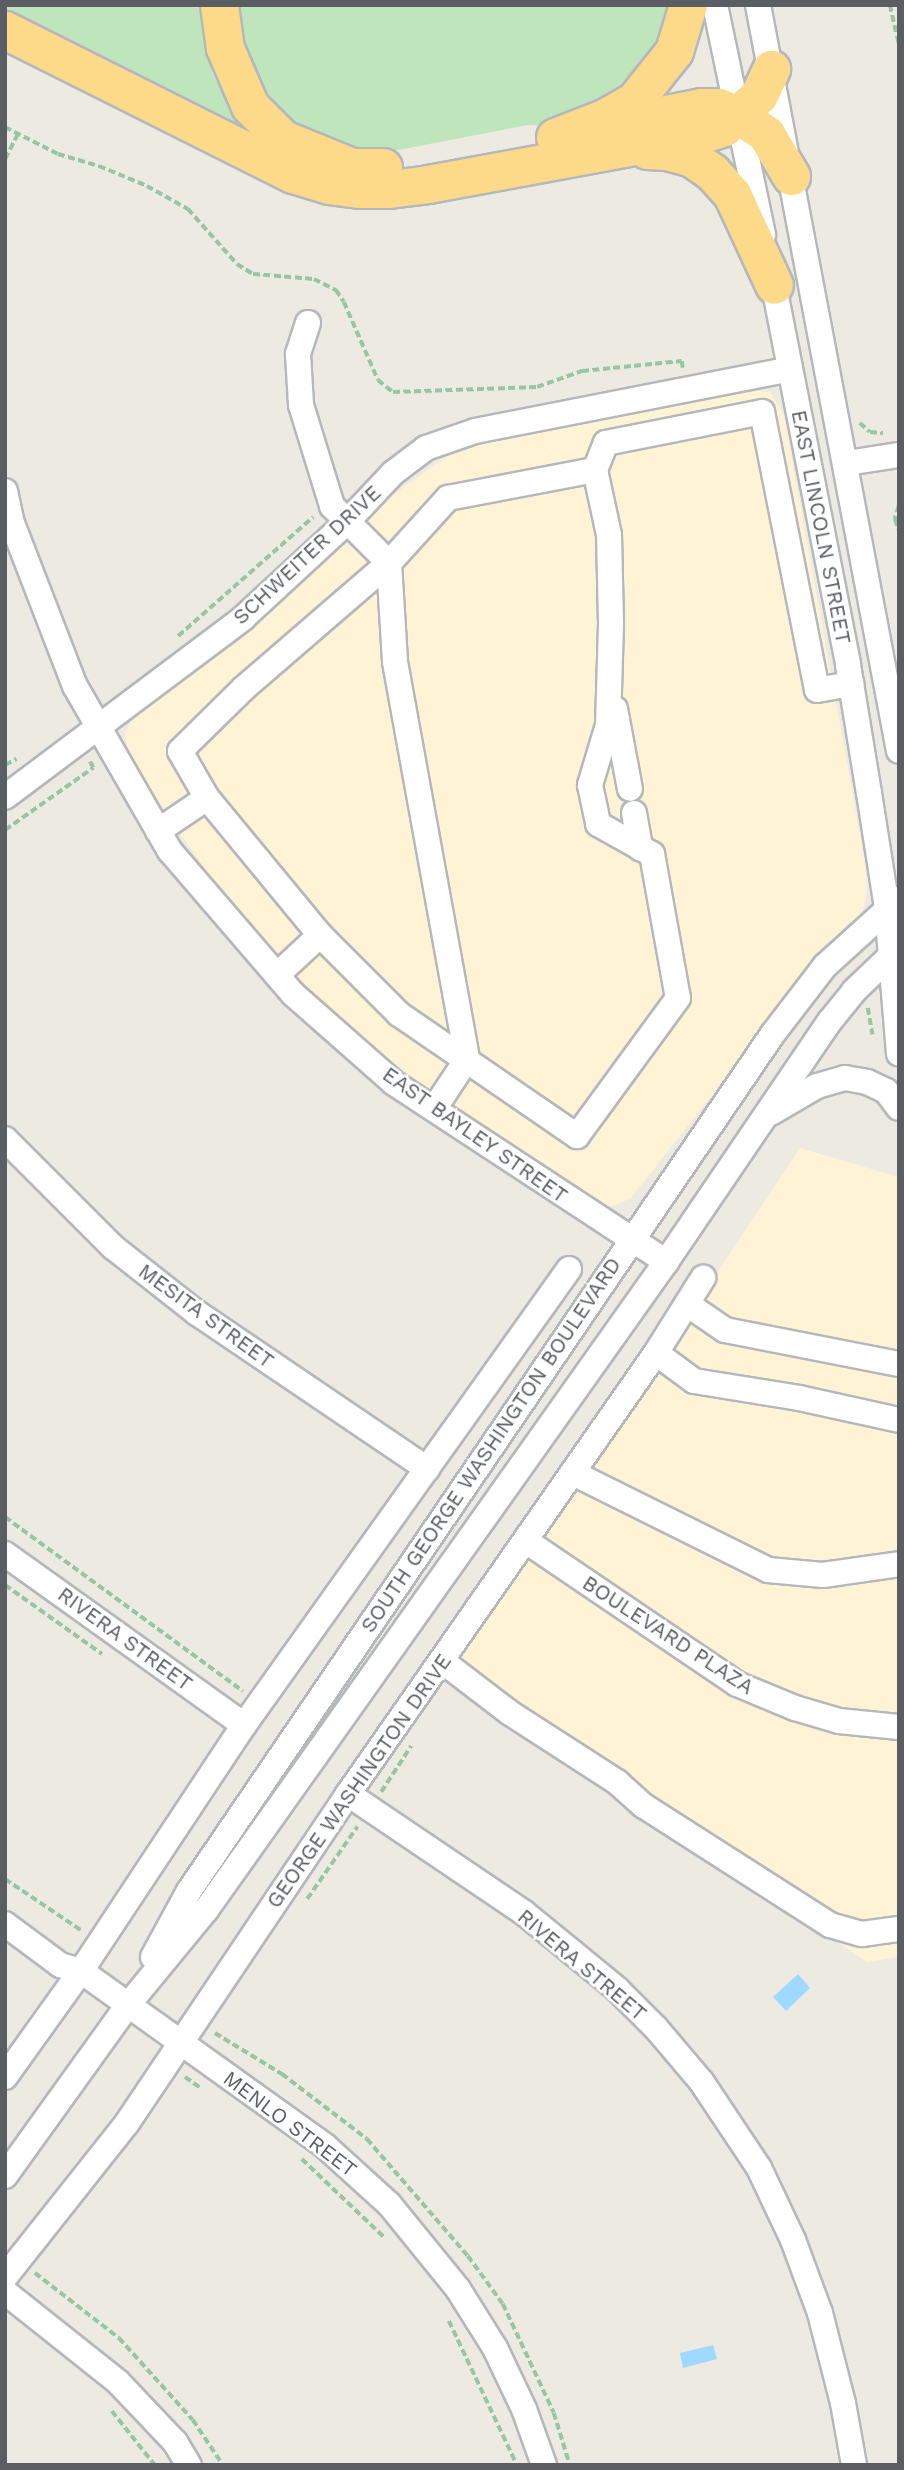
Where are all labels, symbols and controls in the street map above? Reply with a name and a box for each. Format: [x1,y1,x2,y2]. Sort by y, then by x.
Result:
street label: EAST LINCOLN STREET [786,408,856,646]
street label: SCHWEITER DRIVE [228,480,386,630]
street label: EAST BAYLEY STREET [377,1061,573,1209]
street label: SOUTH GEORGE WASHINGTON BOULEVARD [355,1252,627,1638]
street label: MESITA STREET [133,1258,279,1374]
street label: BOULEVARD PLAZA [578,1570,758,1700]
street label: RIVERA STREET [52,1581,198,1697]
street label: GEORGE WASHINGTON DRIVE [261,1649,457,1913]
street label: RIVERA STREET [512,1904,652,2026]
street label: MENLO STREET [218,2066,362,2182]

